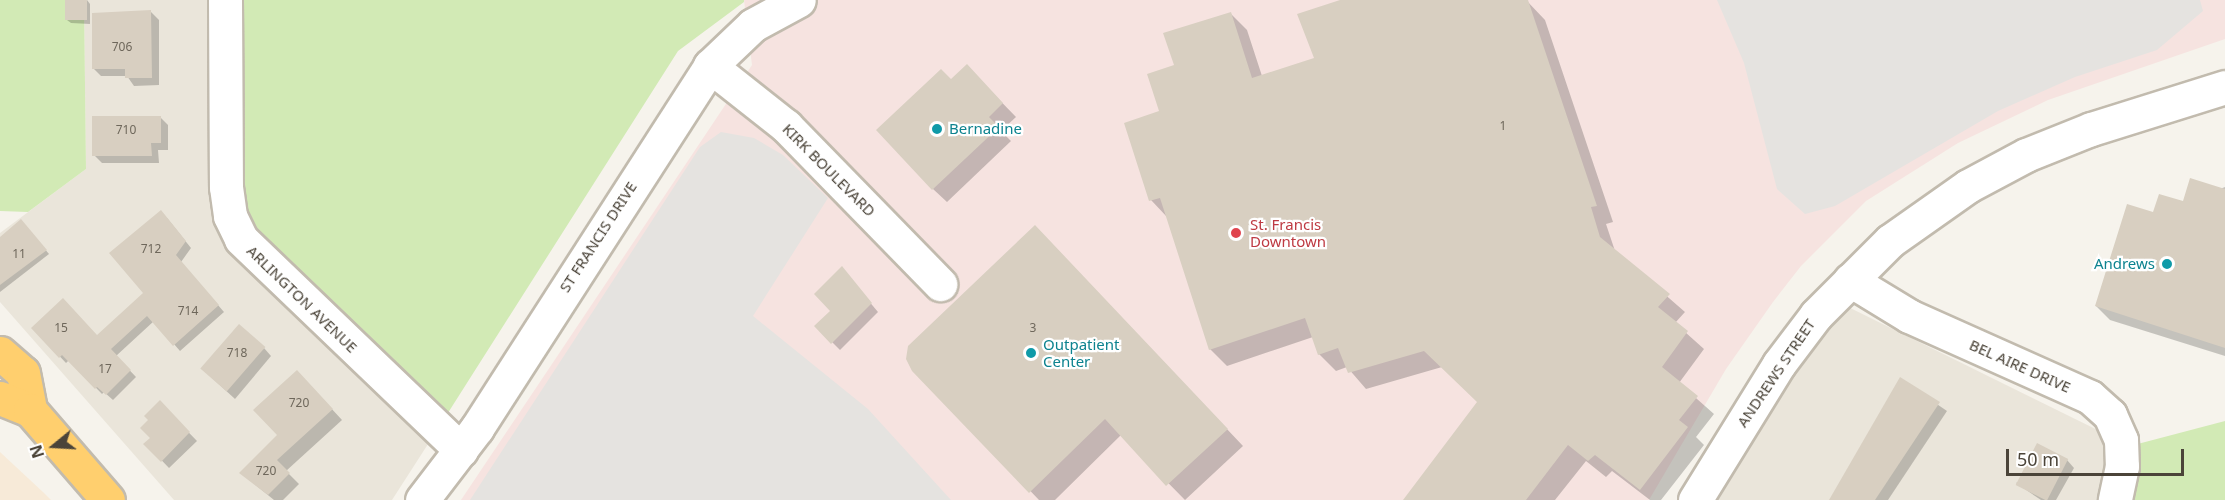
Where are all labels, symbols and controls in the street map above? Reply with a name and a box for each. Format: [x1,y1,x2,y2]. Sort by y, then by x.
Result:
house number: 706 [112,40,132,54]
house number: 1 [1500,119,1506,133]
street label: KIRK BOULEVARD [779,120,879,220]
place label: Bernadine [949,120,1022,138]
marker: Bernadine [930,122,944,136]
house number: 710 [116,123,136,137]
street label: ST FRANCIS DRIVE [556,178,640,296]
place label: St. Francis Downtown [1250,215,1326,250]
marker: St. Francis Downtown [1227,224,1245,242]
house number: 712 [141,242,161,256]
street label: ARLINGTON AVENUE [243,242,361,356]
house number: 11 [12,247,26,261]
place label: Andrews [2094,255,2155,273]
marker: Andrews [2160,257,2174,271]
house number: 714 [178,304,198,318]
street label: ANDREWS STREET [1733,315,1819,431]
house number: 15 [54,321,68,335]
house number: 3 [1030,321,1036,335]
place label: Outpatient Center [1043,335,1119,370]
street label: BEL AIRE DRIVE [1967,336,2073,396]
house number: 718 [227,346,247,360]
marker: Outpatient Center [1024,346,1038,360]
house number: 17 [98,362,112,376]
house number: 720 [289,396,309,410]
north arrow [24,416,84,476]
scale bar [2009,437,2188,475]
text: N [24,442,49,461]
text: 50 m [2017,447,2059,471]
house number: 720 [256,464,276,478]

